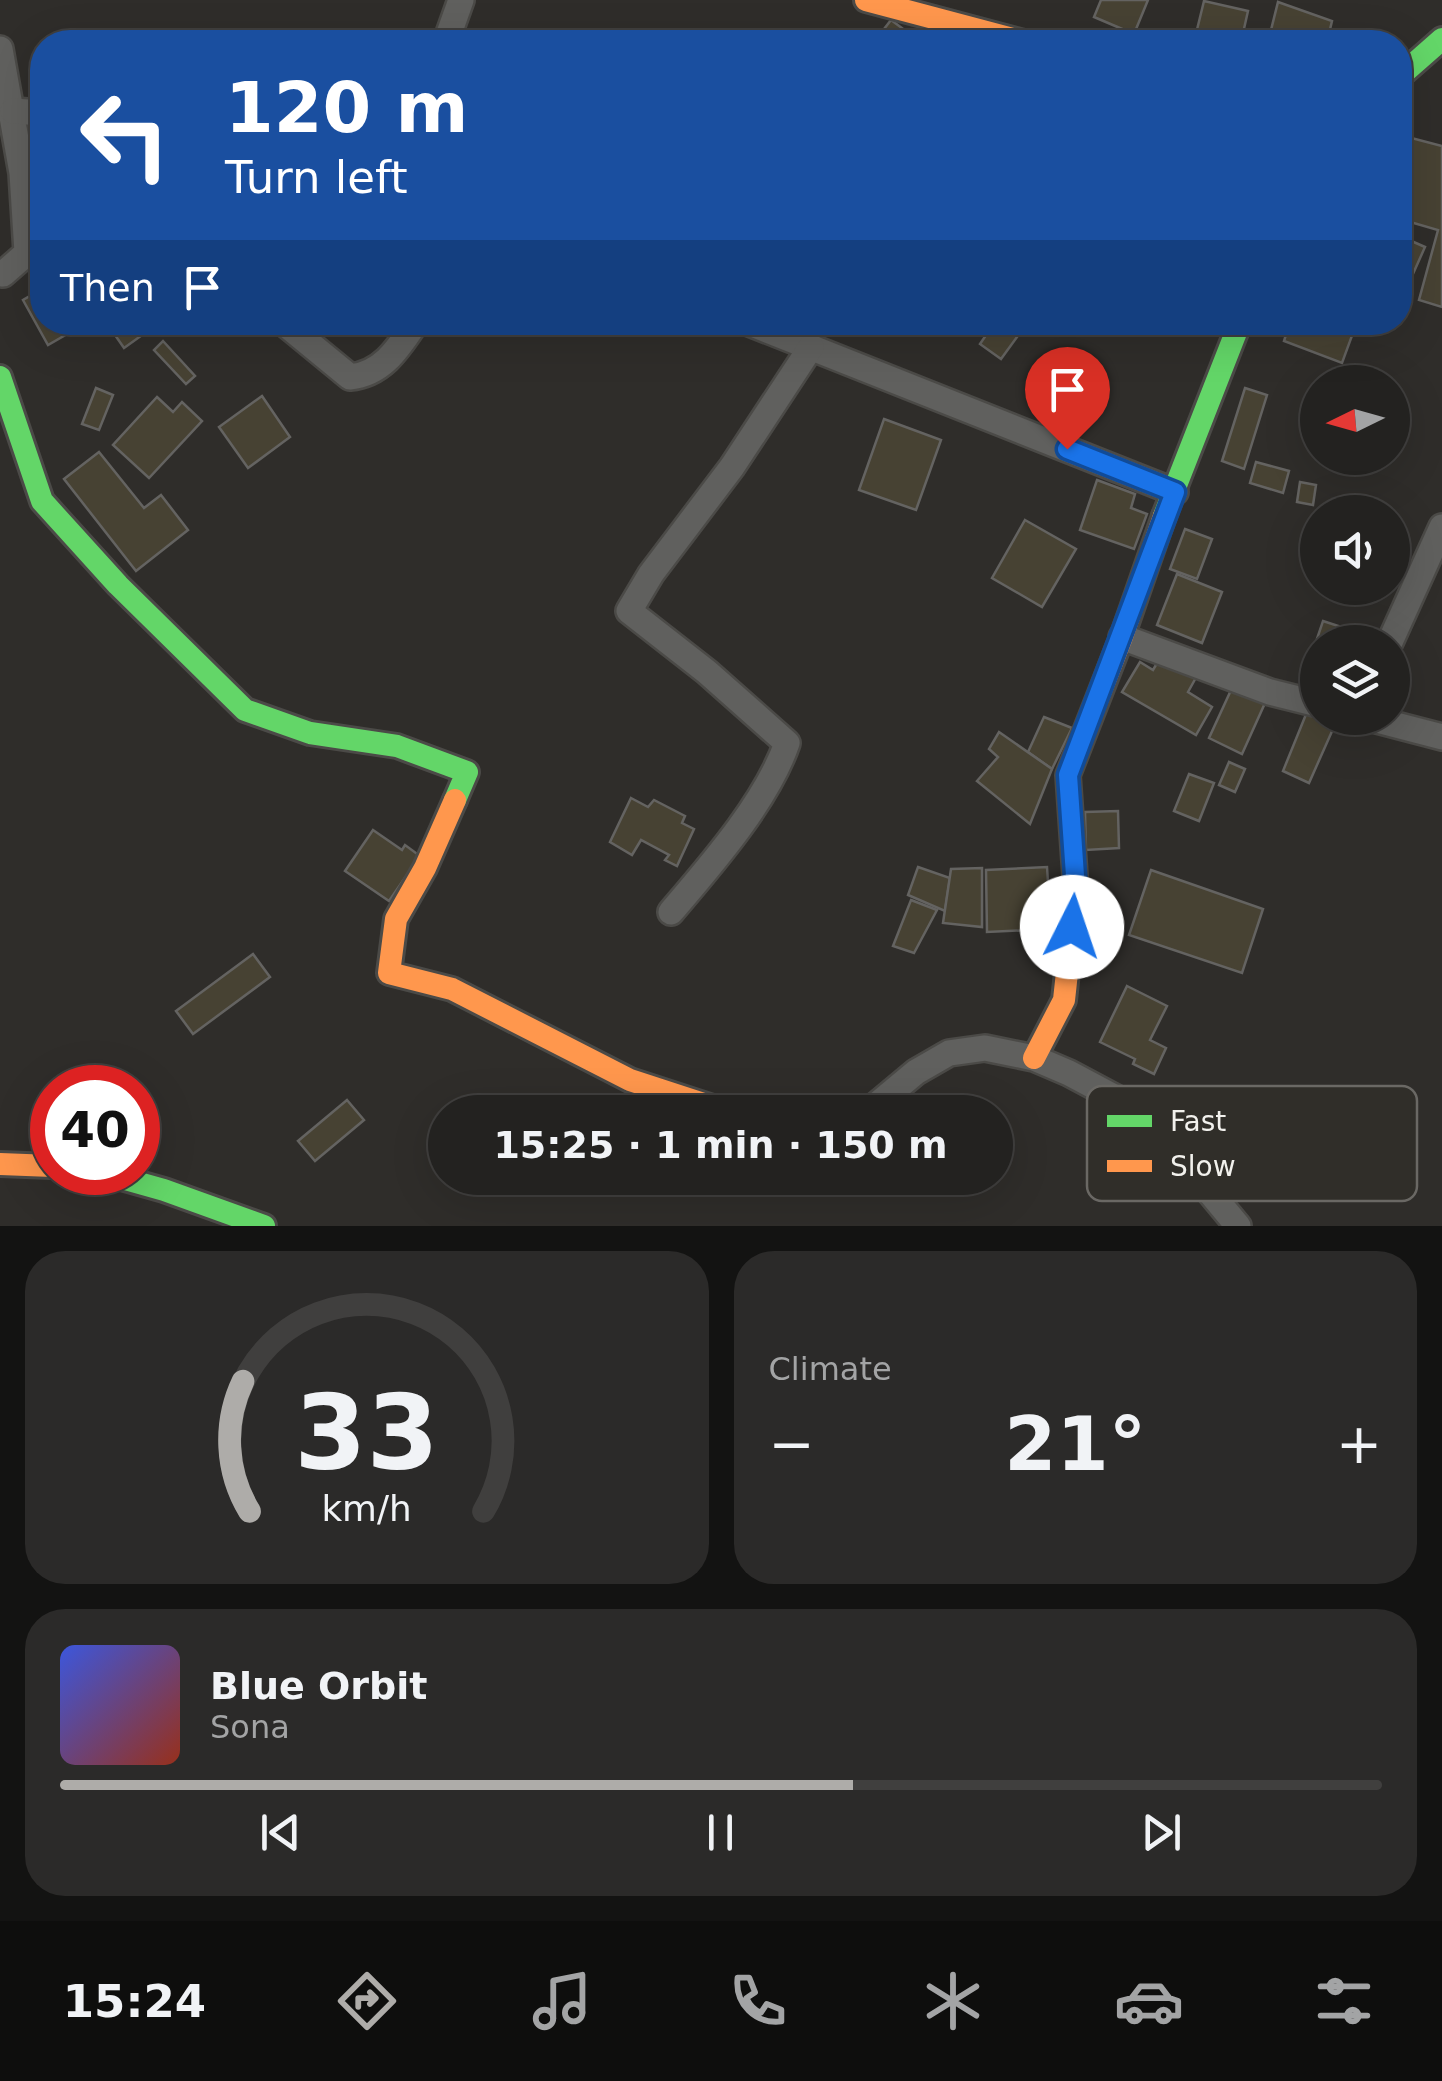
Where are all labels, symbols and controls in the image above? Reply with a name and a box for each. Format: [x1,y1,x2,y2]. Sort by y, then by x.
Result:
text: 120 m [225,67,468,149]
icon: left [60,70,190,200]
text: Turn left [225,151,408,204]
icon: arrive [175,260,230,315]
text: Then [60,266,155,310]
pin [1025,347,1110,450]
icon: arrive [1040,362,1095,417]
north arrow [1300,365,1410,475]
map controls [1300,365,1410,735]
button: sound [1300,495,1410,605]
button: layers [1300,625,1410,735]
position arrow [1020,875,1124,979]
speed limit sign: 40 [30,1065,160,1195]
legend [1087,1086,1417,1201]
text: Fast [1170,1105,1226,1138]
text: 15:25 · 1 min · 150 m [493,1123,948,1167]
text: Slow [1170,1150,1236,1183]
text: Climate [769,1350,892,1388]
text: 33 [294,1372,439,1494]
text: 21° [1004,1400,1146,1488]
text: − [769,1412,815,1476]
text: + [1336,1412,1382,1476]
text: km/h [322,1488,412,1529]
text: Blue Orbit [210,1664,427,1708]
text: Sona [210,1708,290,1746]
icon: previous [253,1805,308,1860]
icon: pause [693,1805,748,1860]
icon: next [1134,1805,1189,1860]
icon: directions [332,1966,402,2036]
icon: music [527,1966,597,2036]
icon: phone [723,1966,793,2036]
icon: climate [918,1966,988,2036]
icon: car [1114,1966,1184,2036]
icon: filters [1309,1966,1379,2036]
text: 15:24 [63,1975,206,2028]

